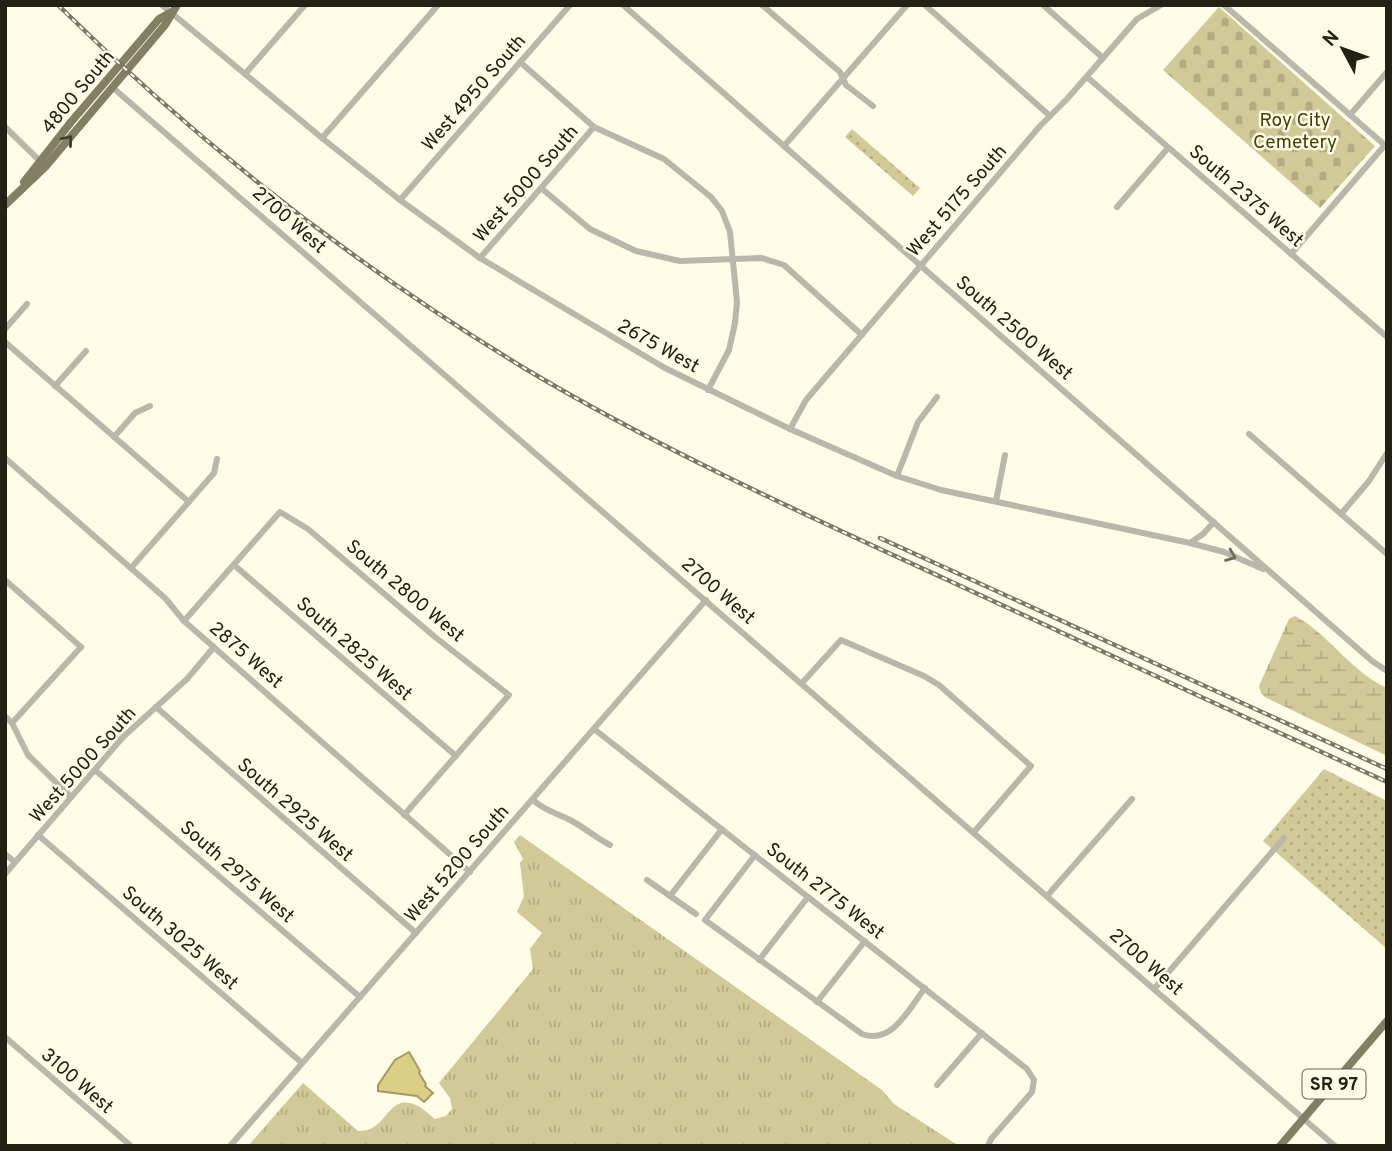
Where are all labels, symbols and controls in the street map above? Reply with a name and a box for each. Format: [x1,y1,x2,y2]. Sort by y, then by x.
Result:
north arrow [1308,14,1378,84]
text: N [1318,26,1345,52]
street label: West 4950 South [417,30,532,157]
street label: 4800 South [37,46,120,139]
park label: Roy City Cemetery [1253,109,1337,155]
street label: West 5000 South [469,120,584,248]
one-way arrow [59,136,72,148]
street label: West 5175 South [902,140,1013,262]
street label: South 2375 West [1183,140,1308,253]
street label: 2700 West [247,182,331,259]
street label: South 2500 West [950,271,1077,386]
street label: 2675 West [613,314,703,379]
street label: South 2800 West [341,535,469,648]
one-way arrow [1224,547,1236,561]
street label: 2700 West [676,553,760,630]
street label: South 2825 West [291,592,417,707]
street label: 2875 West [204,617,288,694]
street label: West 5000 South [25,702,142,828]
street label: South 2925 West [232,753,358,868]
street label: West 5200 South [400,801,515,928]
street label: South 2975 West [174,816,299,929]
street label: South 2775 West [761,838,889,945]
street label: South 3025 West [116,881,243,996]
street label: 2700 West [1104,924,1188,1001]
street label: 3100 West [35,1043,118,1120]
road number: SR 97 [1302,1070,1366,1098]

